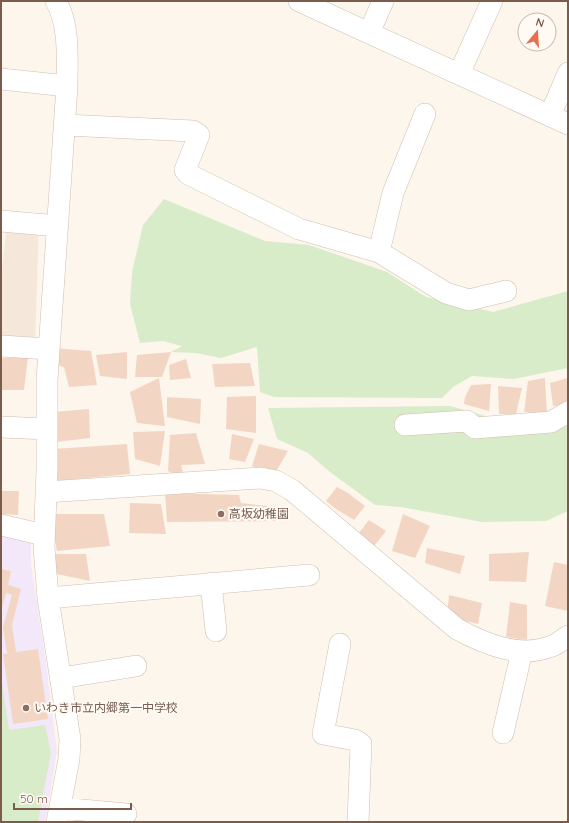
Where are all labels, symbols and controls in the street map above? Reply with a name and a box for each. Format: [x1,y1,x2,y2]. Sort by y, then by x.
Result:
north arrow [517,12,557,52]
text: N [534,15,546,30]
place label: 高坂幼稚園 [229,506,289,521]
marker: 高坂幼稚園 [216,509,226,519]
place label: いわき市立内郷第一中学校 [34,700,178,715]
marker: いわき市立内郷第一中学校 [21,703,31,713]
scale bar [14,785,131,811]
text: 50 m [20,791,48,806]

